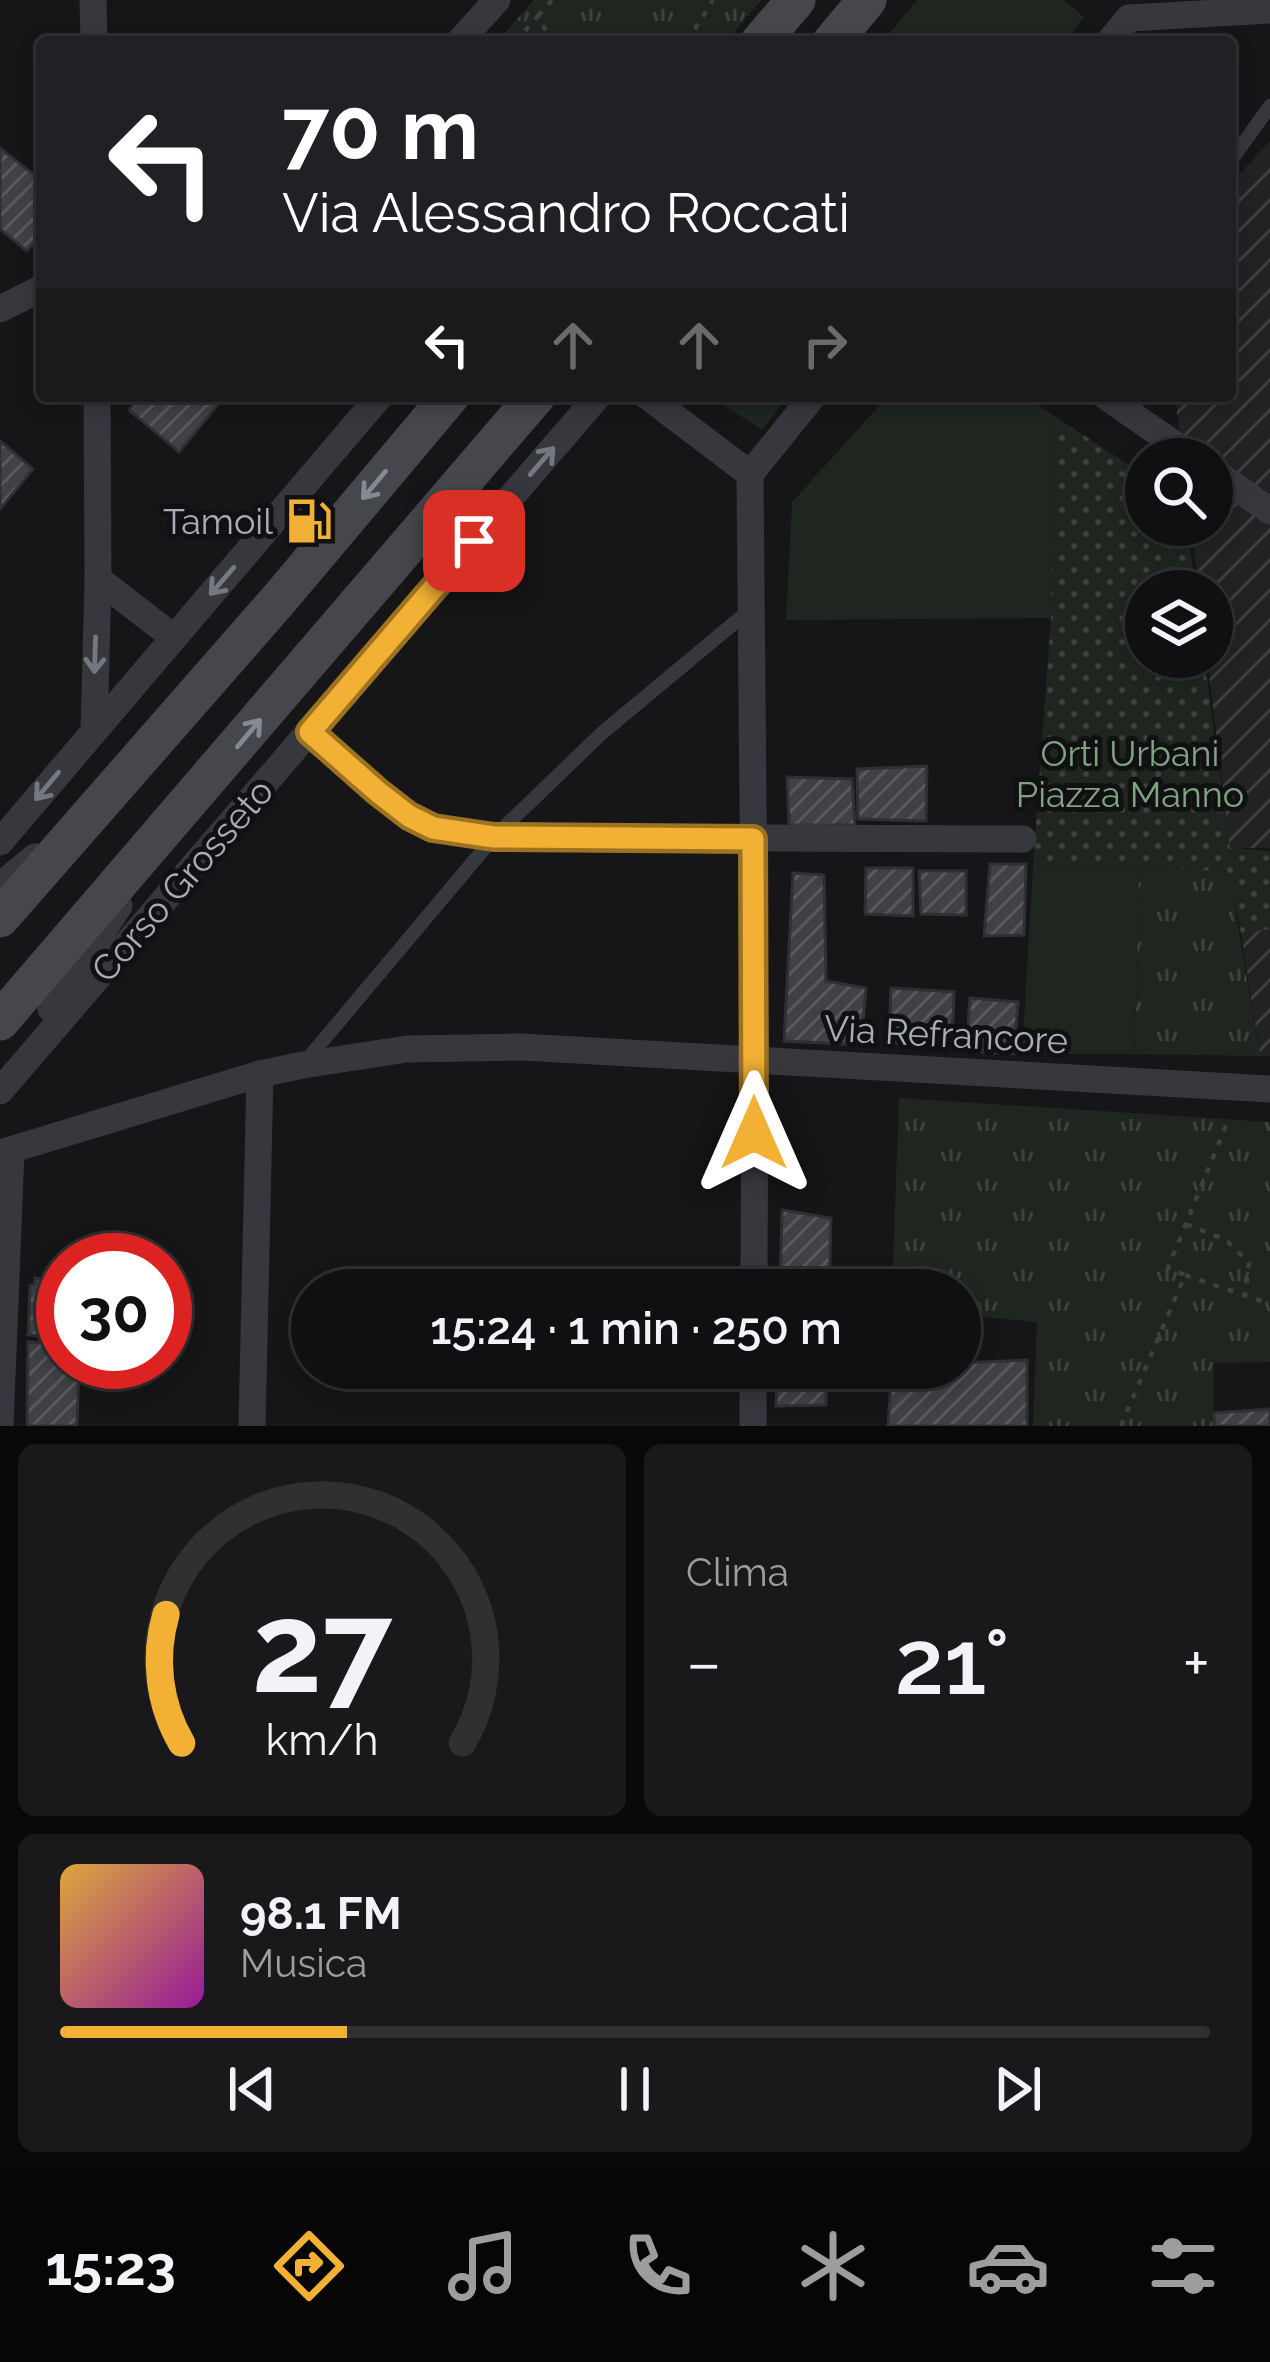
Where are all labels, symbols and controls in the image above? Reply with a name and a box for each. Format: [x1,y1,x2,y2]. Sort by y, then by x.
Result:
text: 70 m [282,80,479,179]
icon: left [84,84,240,240]
text: Via Alessandro Roccati [282,181,850,245]
icon: left [414,312,480,378]
icon: ahead [540,312,606,378]
icon: ahead [666,312,732,378]
icon: right [792,312,858,378]
map controls [1125,438,1233,678]
button: search [1125,438,1233,546]
one-way arrow [528,446,556,477]
one-way arrow [361,469,389,500]
pin [423,490,525,592]
fuel station icon: Tamoil [284,496,334,546]
place label: Tamoil [163,500,273,542]
icon: arrive [441,508,507,574]
one-way arrow [208,565,236,596]
button: layers [1125,570,1233,678]
one-way arrow [84,635,107,674]
one-way arrow [234,718,262,749]
park label: Orti Urbani Piazza Manno [1016,732,1244,815]
one-way arrow [33,770,61,801]
street label: Corso Grosseto [83,770,281,990]
street label: Via Refrancore [823,1007,1069,1061]
position arrow [691,1070,817,1196]
speed limit sign: 30 [36,1233,192,1389]
text: 15:24 · 1 min · 250 m [430,1302,842,1355]
text: Clima [686,1549,789,1595]
text: 27 [252,1575,393,1721]
text: 21° [895,1609,1010,1715]
text: − [686,1624,722,1701]
text: + [1183,1624,1210,1701]
text: km/h [265,1715,379,1765]
text: 98.1 FM [240,1887,402,1940]
text: Musica [240,1940,367,1986]
icon: previous [219,2056,285,2122]
icon: pause [602,2056,668,2122]
icon: next [985,2056,1051,2122]
icon: directions [267,2224,351,2308]
icon: music [441,2224,525,2308]
icon: phone [616,2224,700,2308]
icon: climate [791,2224,875,2308]
icon: car [966,2224,1050,2308]
icon: filters [1141,2224,1225,2308]
text: 15:23 [45,2234,176,2298]

